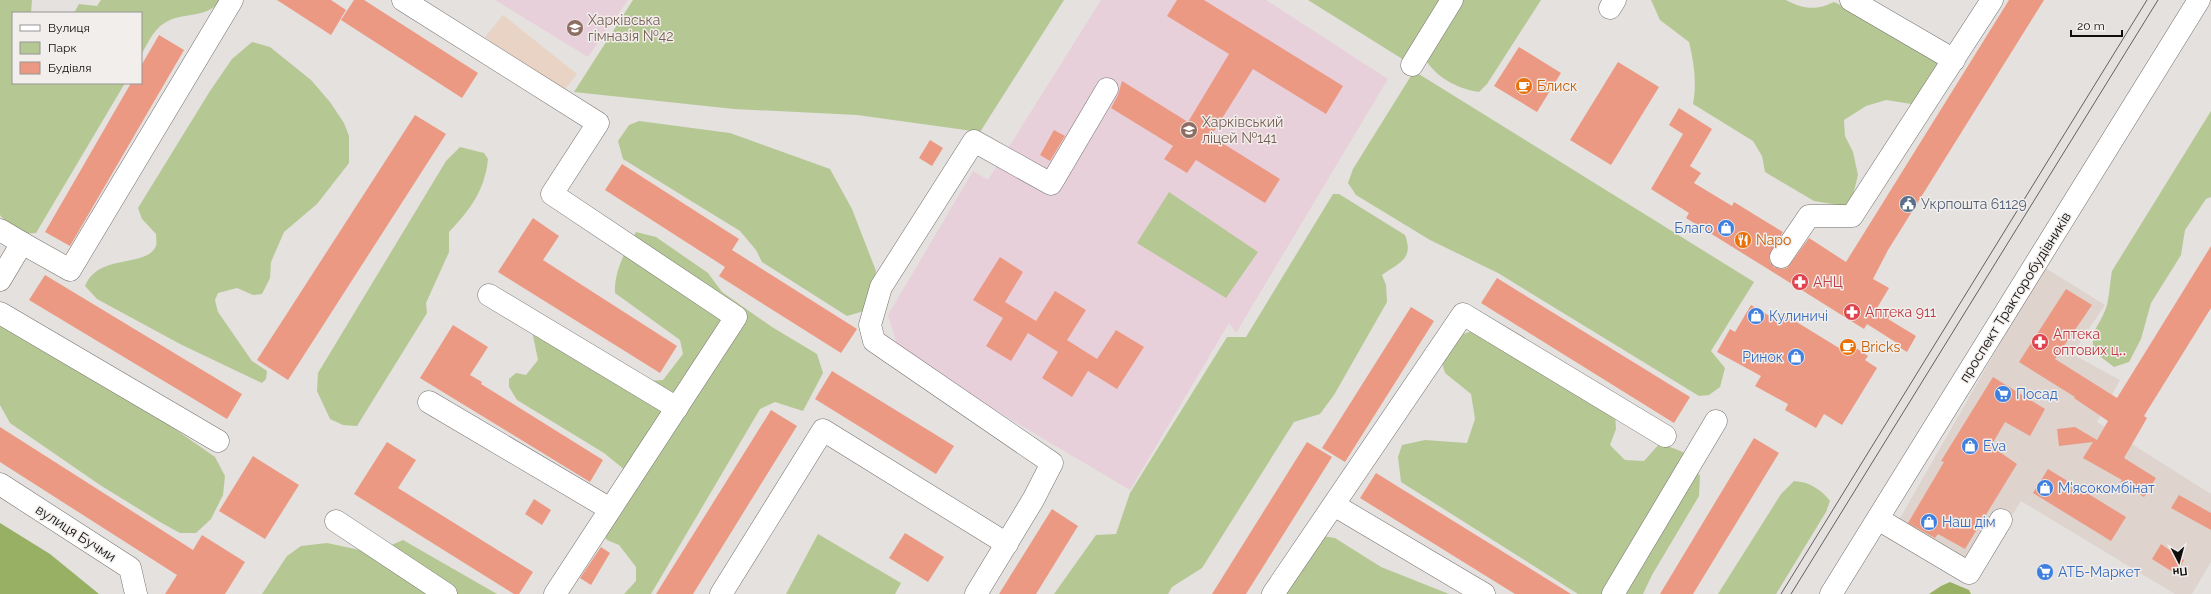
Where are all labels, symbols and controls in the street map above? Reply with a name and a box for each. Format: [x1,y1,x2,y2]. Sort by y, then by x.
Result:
legend [12,12,142,84]
place label: Харківська гімназія №42 [588,12,674,44]
scale bar [2071,12,2122,38]
school or university icon: Харківська гімназія №42 [565,18,585,38]
text: 20 m [2077,19,2105,33]
text: Вулиця [48,21,90,35]
text: Парк [48,41,77,55]
text: Будівля [48,61,91,75]
cafe icon: Блиск [1514,76,1534,96]
place label: Блиск [1537,78,1577,94]
place label: Харківський ліцей №141 [1202,114,1283,146]
school or university icon: Харківський ліцей №141 [1179,120,1199,140]
public building icon: Укрпошта 61129 [1898,194,1918,214]
place label: Укрпошта 61129 [1921,196,2027,212]
street label: проспект Тракторобудівників [1956,209,2074,385]
shop icon: Благо [1716,218,1736,238]
place label: Благо [1674,220,1713,236]
restaurant icon: Napo [1733,230,1753,250]
place label: Napo [1756,232,1791,248]
pharmacy icon: АНЦ [1790,272,1810,292]
place label: АНЦ [1813,274,1843,290]
pharmacy icon: Аптека 911 [1842,302,1862,322]
place label: Аптека 911 [1865,304,1936,320]
shop icon: Кулиничі [1746,306,1766,326]
place label: Кулиничі [1769,308,1828,324]
place label: Аптека оптових ц‥ [2053,326,2126,358]
pharmacy icon: Аптека оптових ц‥ [2030,332,2050,352]
cafe icon: Bricks [1838,337,1858,357]
place label: Bricks [1861,339,1900,355]
shop icon: Ринок [1786,347,1806,367]
place label: Ринок [1742,349,1783,365]
supermarket icon: Посад [1993,384,2013,404]
place label: Посад [2016,386,2058,402]
shop icon: Eva [1960,436,1980,456]
place label: Eva [1983,438,2006,454]
shop icon: М'ясокомбінат [2035,478,2055,498]
place label: М'ясокомбінат [2058,480,2155,496]
street label: вулиця Бучми [33,501,119,565]
shop icon: Наш дім [1919,512,1939,532]
place label: Наш дім [1942,514,1996,530]
north arrow [2159,542,2199,582]
supermarket icon: АТБ-Маркет [2035,562,2055,582]
place label: АТБ-Маркет [2058,564,2141,580]
text: Пн [2172,564,2188,579]

